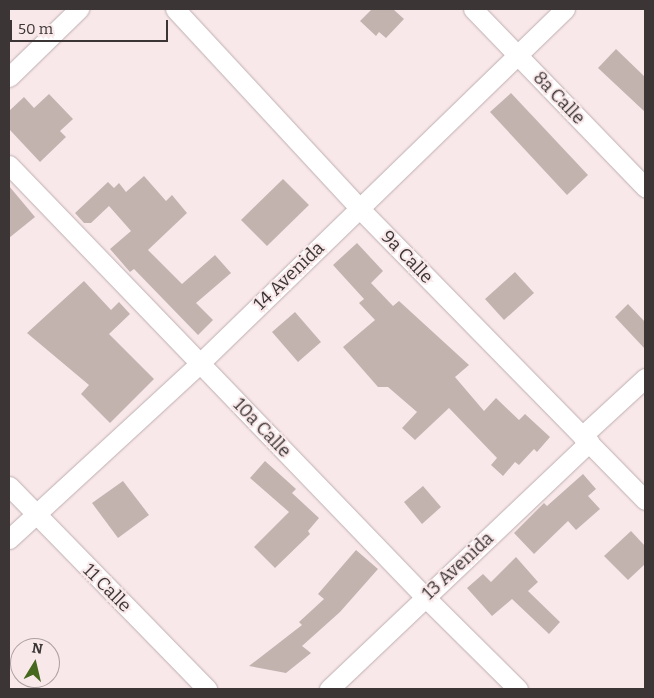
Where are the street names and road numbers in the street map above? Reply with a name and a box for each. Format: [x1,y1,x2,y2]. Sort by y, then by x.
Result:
street label: 8a Calle [529,67,589,129]
street label: 9a Calle [377,226,437,288]
street label: 14 Avenida [249,237,329,315]
street label: 10a Calle [229,394,295,462]
street label: 13 Avenida [418,528,498,604]
street label: 11 Calle [78,559,136,617]

